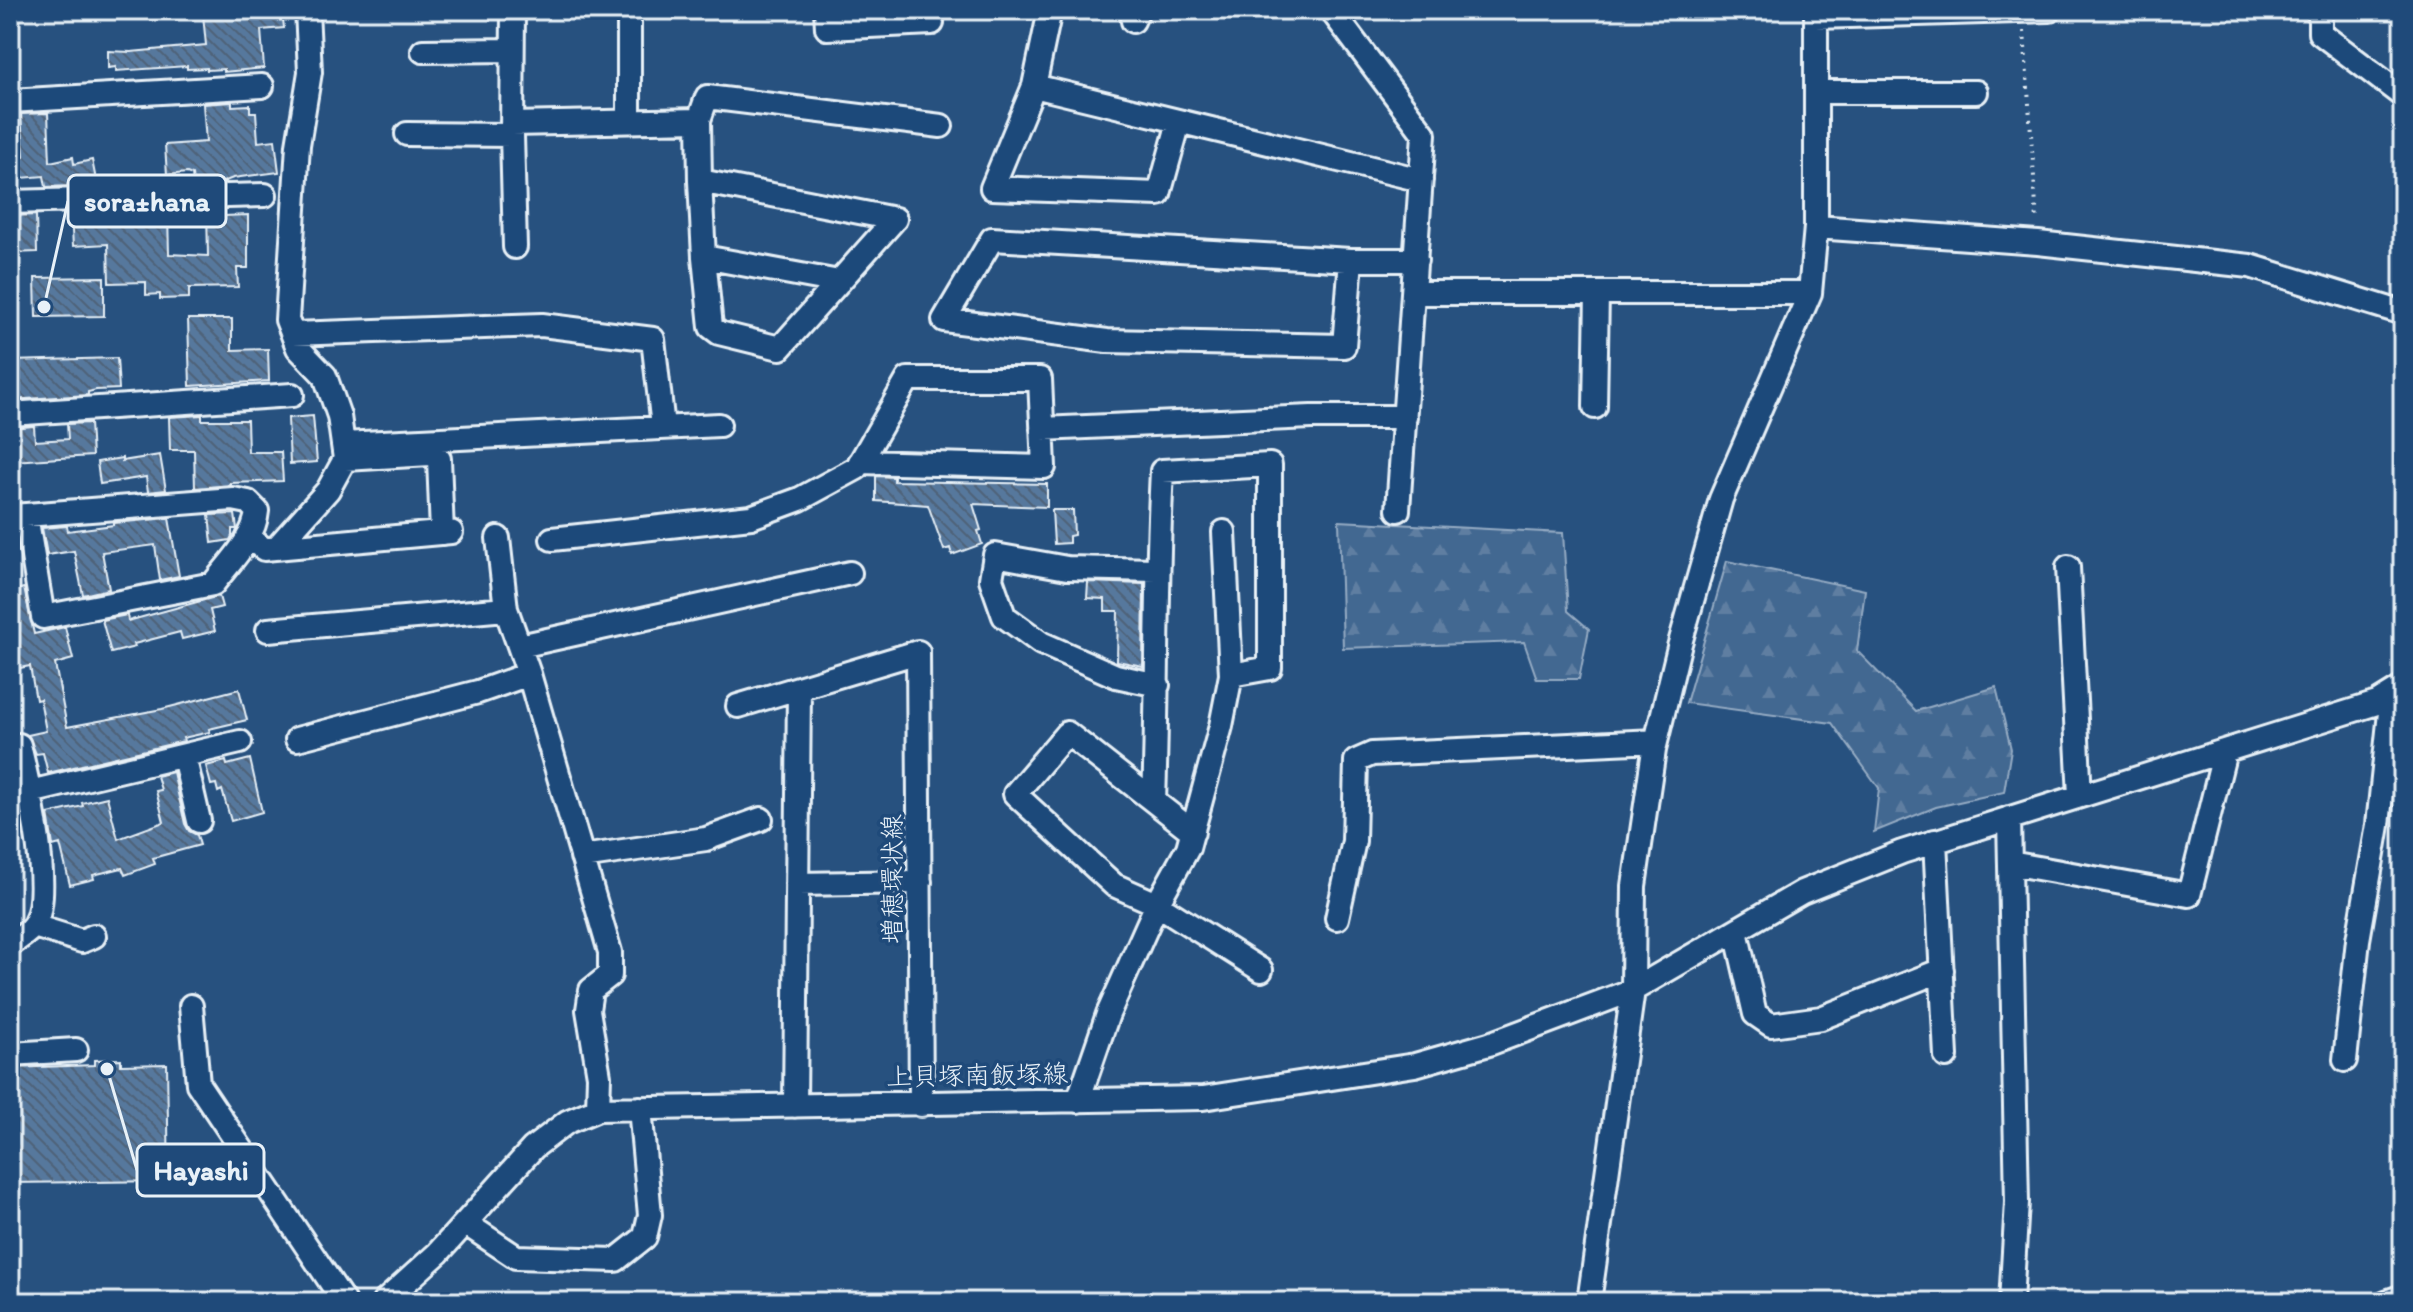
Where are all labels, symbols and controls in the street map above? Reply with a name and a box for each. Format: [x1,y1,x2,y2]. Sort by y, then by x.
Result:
callout: sora±hana [68,175,226,227]
text: sora±hana [84,184,210,218]
street label: 増穂環状線 [876,814,908,944]
street label: 上貝塚南飯塚線 [886,1057,1068,1093]
callout: Hayashi [137,1144,264,1196]
text: Hayashi [153,1153,249,1187]

